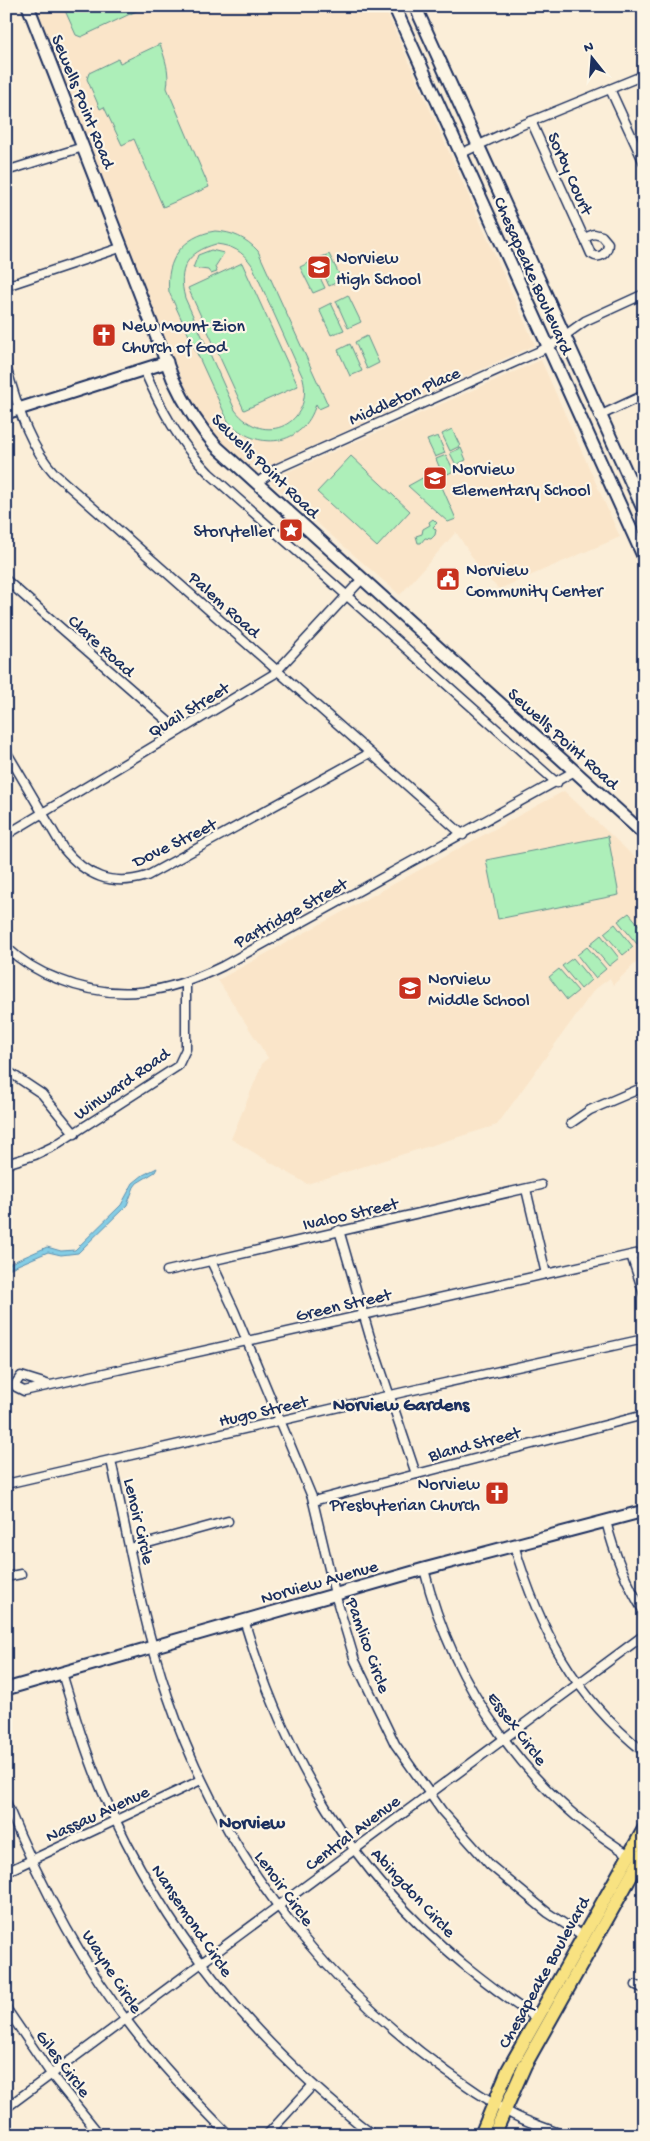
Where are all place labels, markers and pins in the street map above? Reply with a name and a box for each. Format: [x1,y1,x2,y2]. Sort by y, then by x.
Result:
place label: Norview High School [336,249,421,291]
school or university icon: Norview High School [306,254,332,280]
place label: New Mount Zion Church of God [122,317,246,359]
church icon: New Mount Zion Church of God [91,322,117,348]
place label: Norview Elementary School [452,460,591,502]
school or university icon: Norview Elementary School [422,465,448,491]
place icon: Storyteller [278,517,304,543]
place label: Storyteller [194,522,276,543]
place label: Norview Community Center [466,561,604,603]
public building icon: Norview Community Center [435,566,461,592]
place label: Norview Middle School [428,970,530,1012]
school or university icon: Norview Middle School [397,975,423,1001]
place label: Norview Presbyterian Church [329,1475,480,1517]
church icon: Norview Presbyterian Church [484,1480,510,1506]

